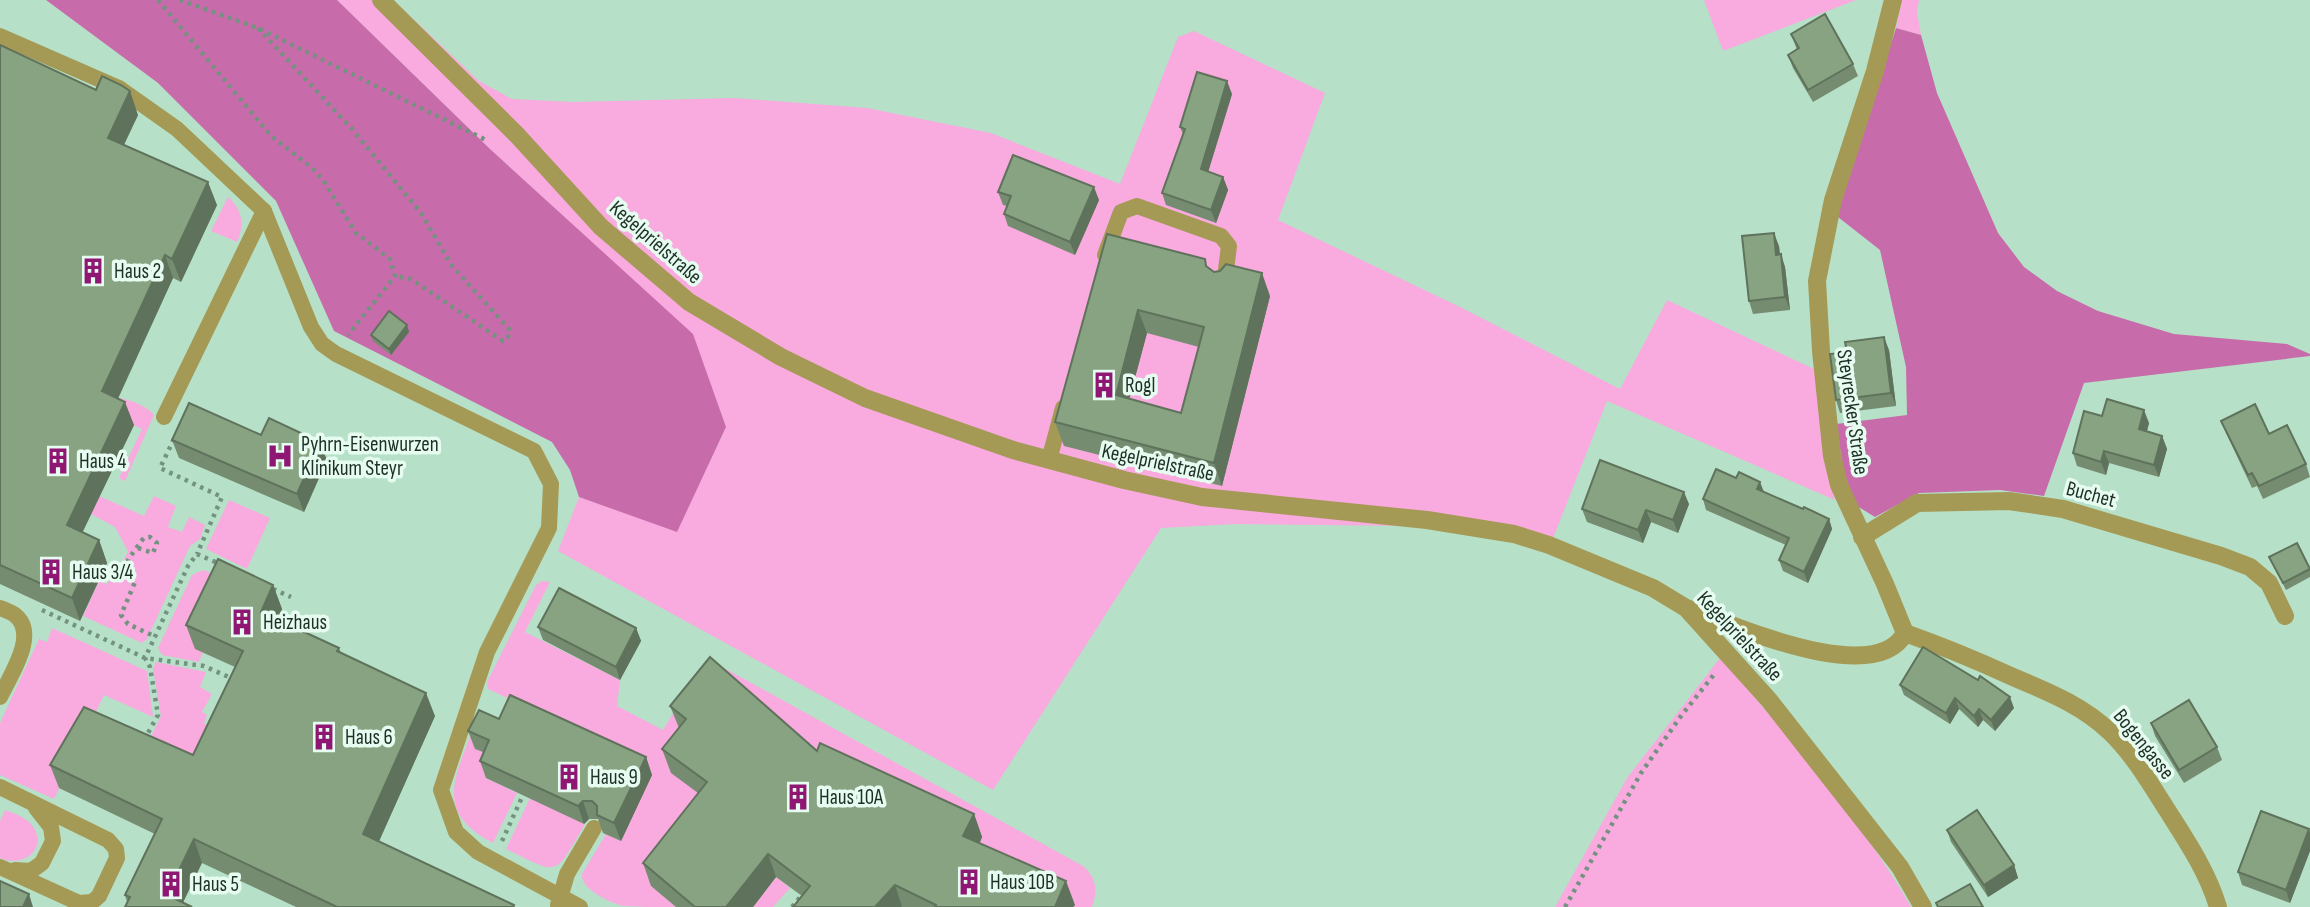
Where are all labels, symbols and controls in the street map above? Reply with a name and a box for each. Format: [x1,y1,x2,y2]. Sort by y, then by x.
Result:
street label: Kegelprielstraße [604,195,707,289]
building icon: Haus 2 [78,256,108,286]
place label: Haus 2 [114,259,161,284]
street label: Steyrecker Straße [1831,348,1874,476]
building icon: Rogl [1089,370,1119,400]
place label: Rogl [1125,373,1155,398]
place label: Pyhrn-Eisenwurzen Klinikum Steyr [301,432,439,481]
street label: Kegelprielstraße [1099,438,1216,487]
hospital icon: Pyhrn-Eisenwurzen Klinikum Steyr [265,441,295,471]
building icon: Haus 4 [43,446,73,476]
place label: Haus 4 [79,449,126,474]
street label: Buchet [2063,476,2118,513]
building icon: Haus 3/4 [36,557,66,587]
place label: Haus 3/4 [72,560,134,585]
street label: Kegelprielstraße [1692,586,1788,687]
building icon: Heizhaus [227,607,257,637]
place label: Heizhaus [263,610,327,635]
street label: Bogengasse [2108,704,2180,785]
building icon: Haus 6 [309,722,339,752]
place label: Haus 6 [345,725,393,750]
building icon: Haus 9 [554,762,584,792]
place label: Haus 9 [590,765,638,790]
building icon: Haus 10A [783,782,813,812]
place label: Haus 10A [819,785,884,810]
building icon: Haus 10B [954,867,984,897]
building icon: Haus 5 [156,869,186,899]
place label: Haus 10B [990,870,1054,895]
place label: Haus 5 [192,872,239,897]

